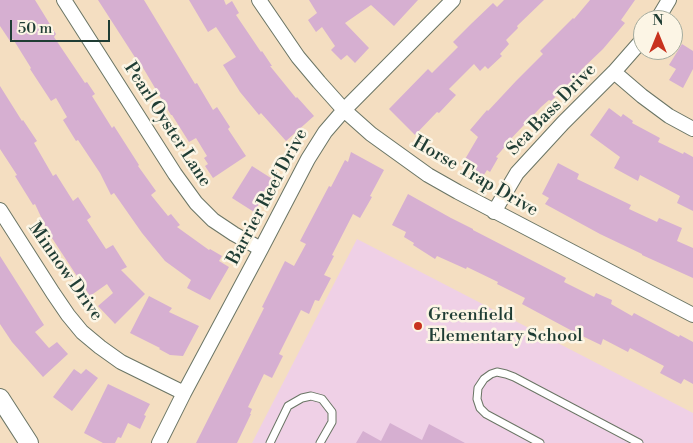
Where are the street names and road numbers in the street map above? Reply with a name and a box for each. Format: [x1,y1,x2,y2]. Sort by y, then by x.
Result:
street label: Pearl Oyster Lane [119,59,215,191]
street label: Sea Bass Drive [503,60,601,160]
street label: Barrier Reef Drive [223,125,313,269]
street label: Horse Trap Drive [408,132,542,222]
street label: Minnow Drive [23,219,107,325]

